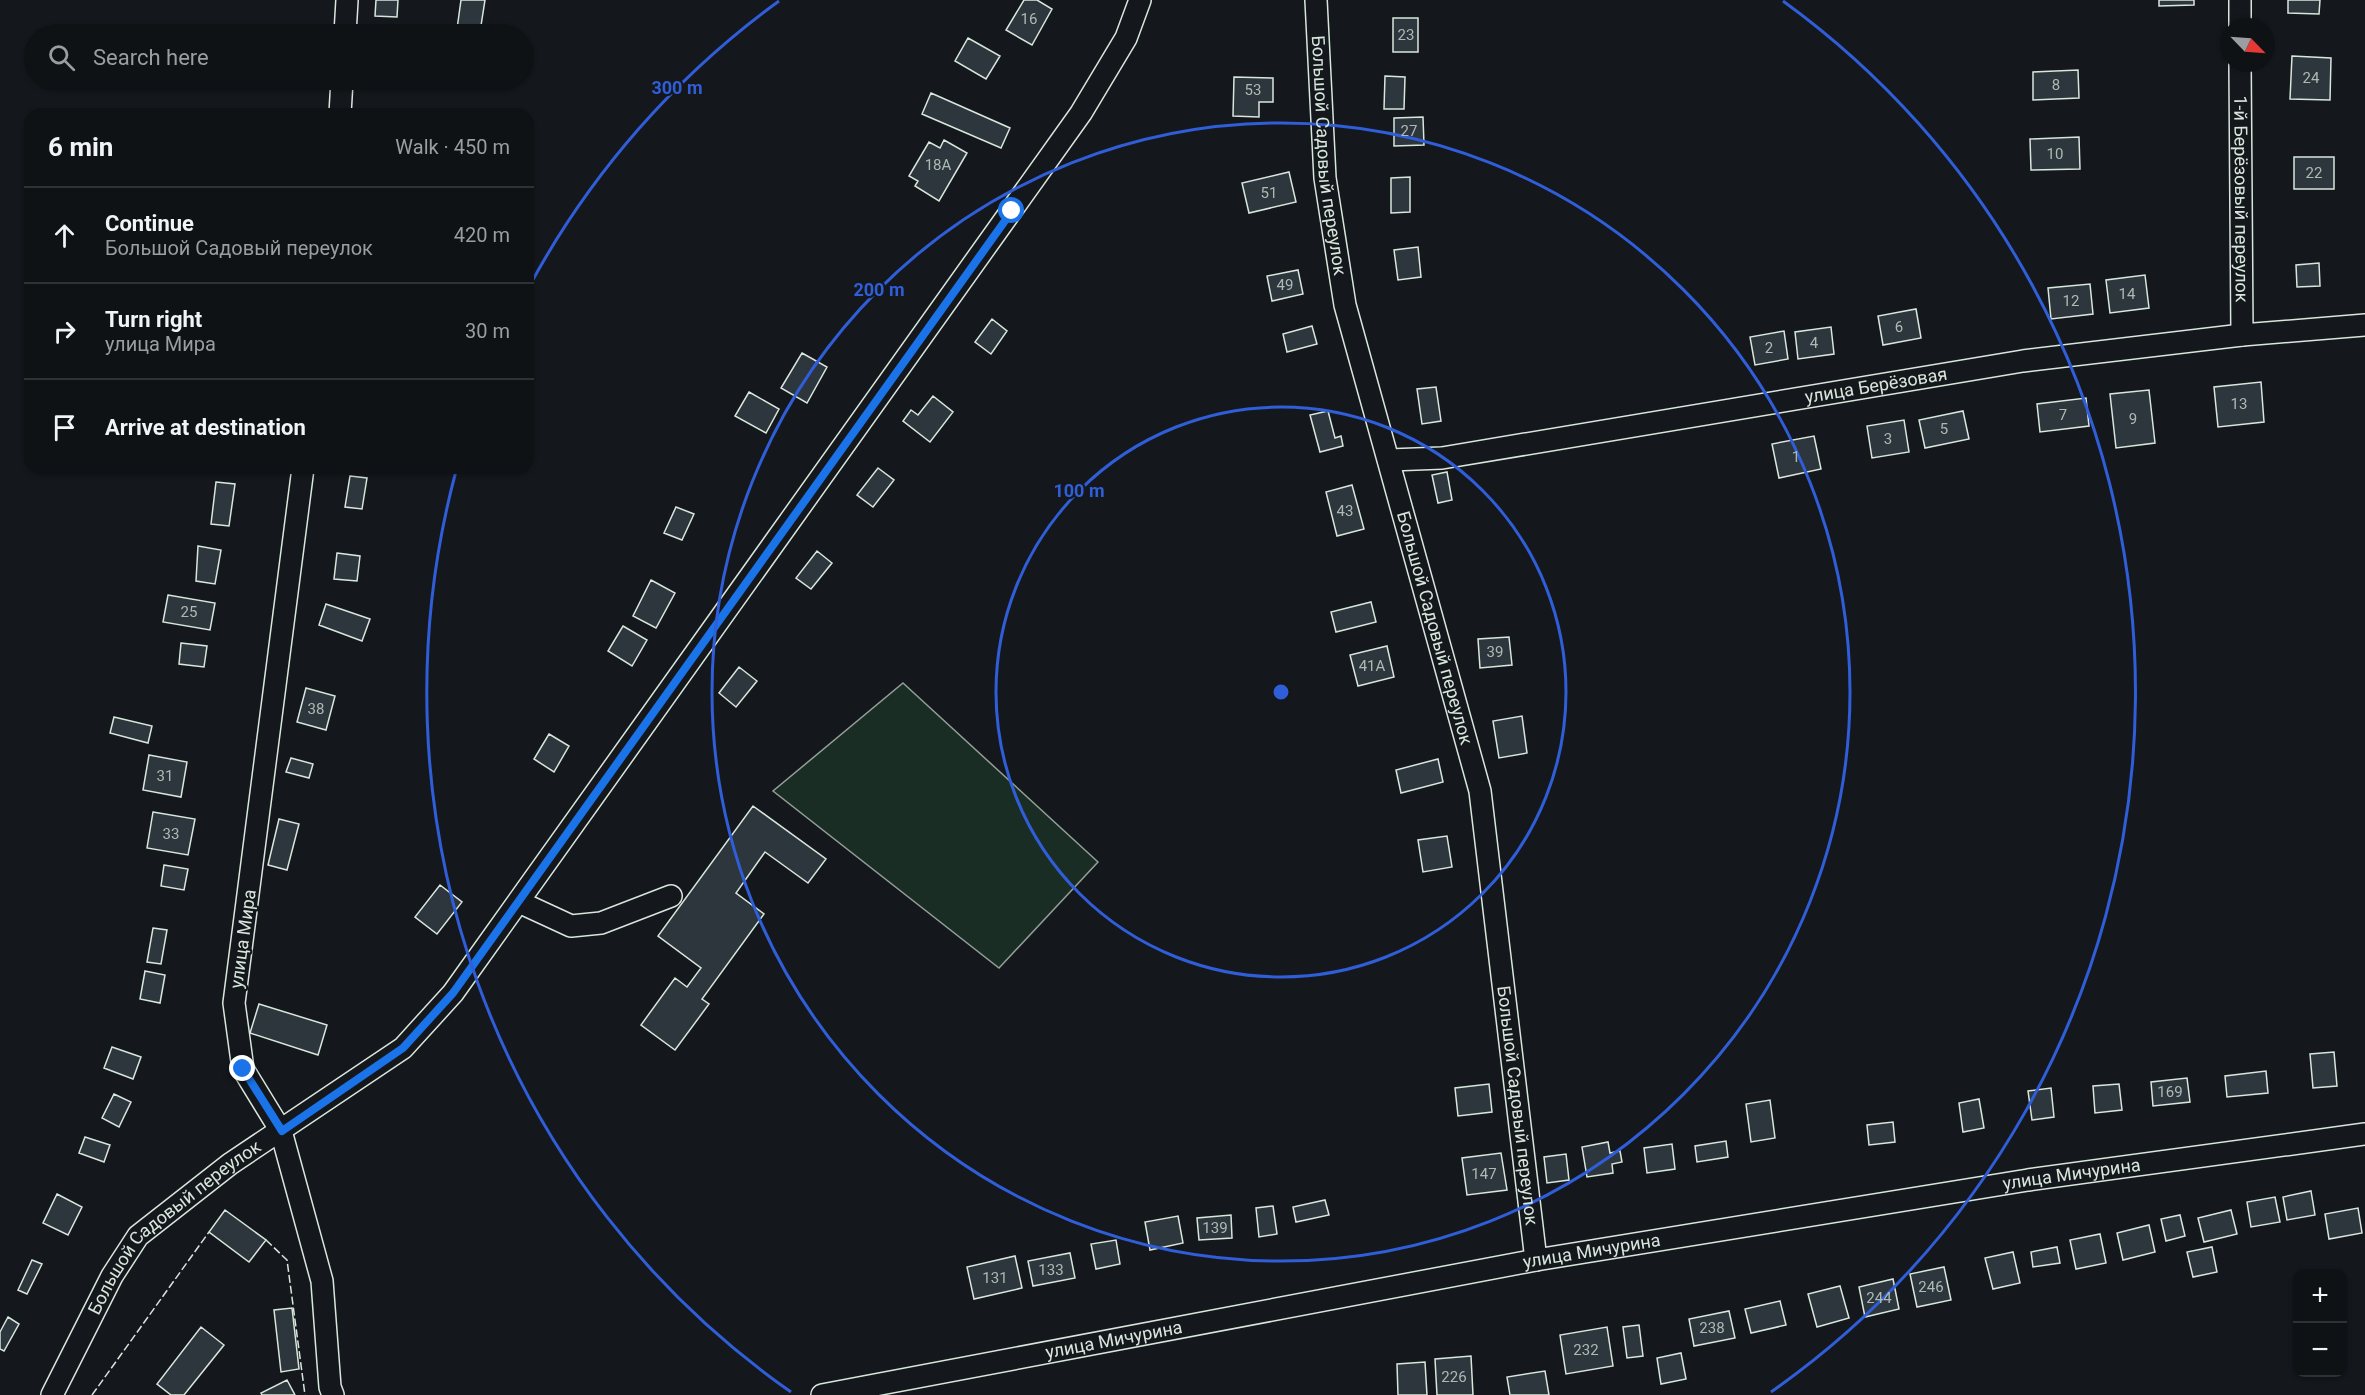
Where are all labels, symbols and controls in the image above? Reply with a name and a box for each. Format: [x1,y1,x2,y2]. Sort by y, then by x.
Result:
house number: 16 [1021,10,1037,28]
north arrow [2221,18,2275,72]
search box [24,24,534,90]
house number: 23 [1398,26,1414,44]
street label: Большой Садовый переулок [1308,35,1351,277]
icon: search [45,41,78,74]
text: Search here [93,45,209,70]
house number: 24 [2303,69,2320,87]
house number: 8 [2052,76,2060,94]
text: 300 m [651,77,703,98]
house number: 53 [1245,81,1261,99]
street label: 1-й Берёзовый переулок [2230,95,2253,303]
house number: 27 [1401,122,1417,140]
text: 6 min [48,132,113,162]
text: Walk · 450 m [395,135,510,159]
house number: 10 [2047,145,2063,163]
house number: 18А [925,156,952,174]
house number: 22 [2306,164,2322,182]
house number: 51 [1261,184,1277,202]
route start [998,197,1024,223]
text: Continue [105,211,194,236]
icon: ahead [48,219,81,252]
text: 420 m [454,223,510,247]
text: Большой Садовый переулок [105,236,373,260]
house number: 49 [1277,276,1293,294]
text: 200 m [853,279,905,300]
house number: 14 [2119,285,2136,303]
house number: 12 [2063,292,2079,310]
text: Turn right [105,307,202,332]
icon: right [48,315,81,348]
house number: 6 [1895,318,1903,336]
text: 30 m [465,319,510,343]
text: улица Мира [105,332,216,356]
house number: 4 [1810,334,1819,352]
house number: 2 [1765,339,1773,357]
street label: улица Берёзовая [1803,363,1949,407]
house number: 13 [2231,395,2247,413]
house number: 7 [2059,406,2067,424]
house number: 9 [2129,410,2137,428]
icon: arrive [48,411,81,444]
text: Arrive at destination [105,415,306,440]
house number: 5 [1940,420,1948,438]
house number: 3 [1884,430,1892,448]
house number: 1 [1792,448,1800,466]
text: 100 m [1053,480,1105,501]
house number: 43 [1337,502,1353,520]
street label: Большой Садовый переулок [1393,509,1478,747]
house number: 25 [181,603,197,621]
house number: 39 [1487,643,1503,661]
house number: 41А [1359,657,1386,675]
centre of rings [1271,682,1291,702]
house number: 38 [308,700,324,718]
house number: 31 [157,767,173,785]
house number: 33 [163,825,179,843]
street label: улица Мира [225,888,260,990]
street label: Большой Садовый переулок [1493,985,1543,1227]
route end [229,1055,255,1081]
house number: 169 [2157,1083,2183,1101]
street label: Большой Садовый переулок [83,1135,265,1318]
street label: улица Мичурина [2001,1154,2142,1194]
house number: 147 [1471,1165,1497,1183]
house number: 139 [1202,1219,1228,1237]
street label: улица Мичурина [1521,1229,1662,1272]
house number: 133 [1038,1261,1064,1279]
house number: 131 [982,1269,1008,1287]
map controls [2293,1269,2347,1377]
button: + [2293,1269,2347,1323]
house number: 246 [1918,1278,1944,1296]
house number: 244 [1866,1289,1892,1307]
street label: улица Мичурина [1043,1316,1184,1363]
house number: 238 [1699,1319,1725,1337]
button: − [2293,1323,2347,1377]
house number: 232 [1573,1341,1599,1359]
house number: 226 [1441,1368,1467,1386]

